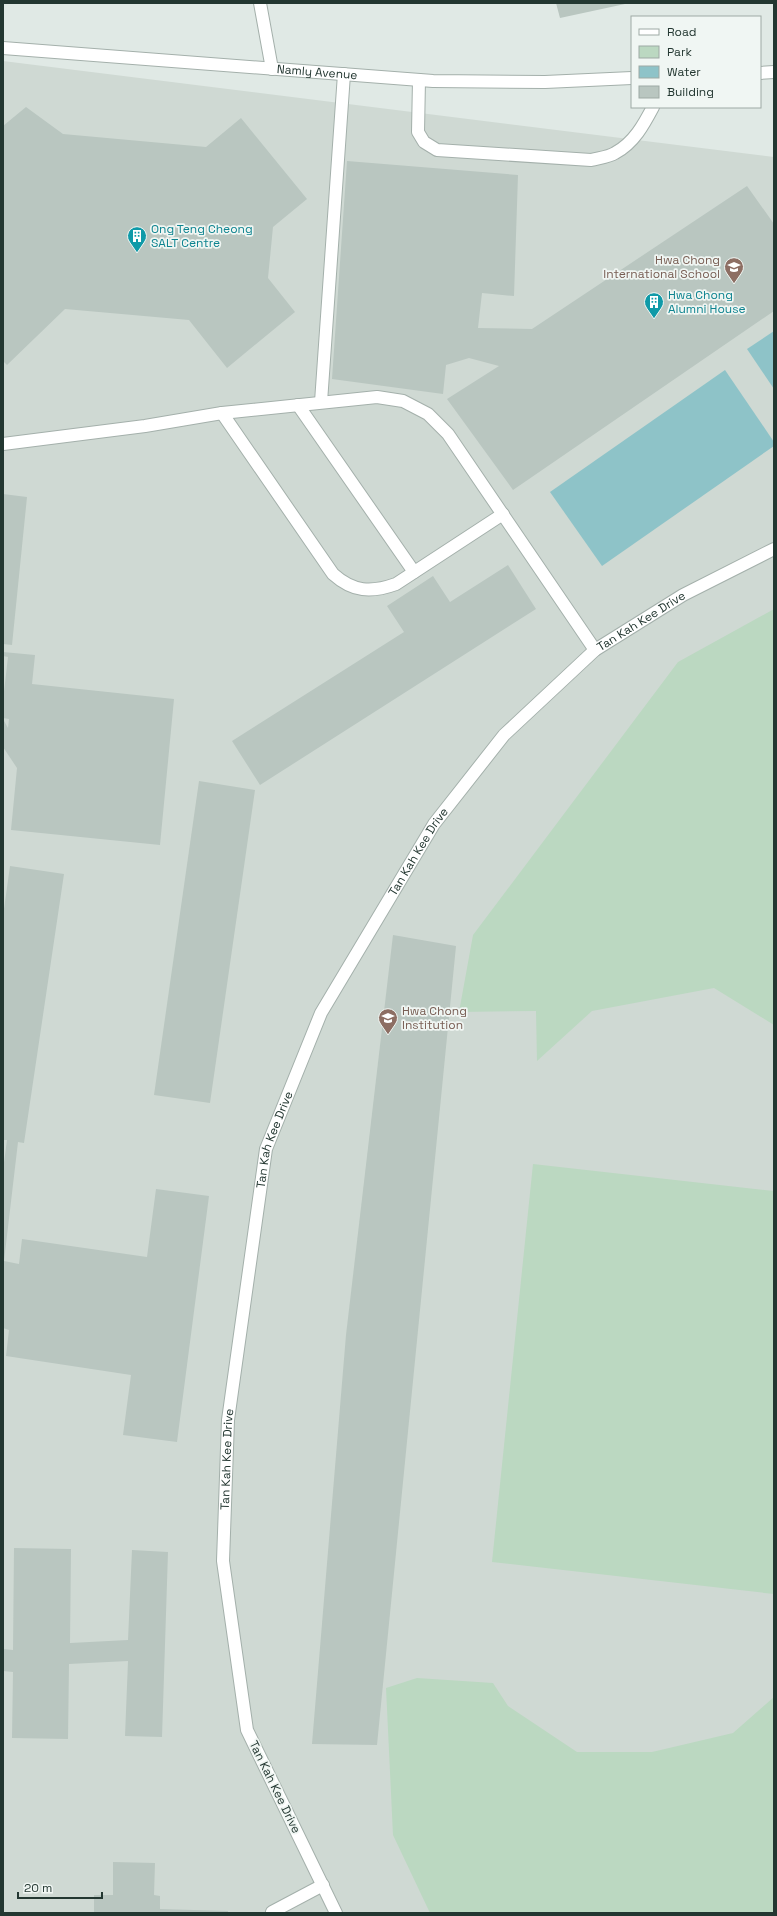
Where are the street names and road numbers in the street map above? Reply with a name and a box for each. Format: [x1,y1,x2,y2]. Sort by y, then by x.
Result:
street label: Namly Avenue [276,61,358,83]
street label: Tan Kah Kee Drive [594,588,688,655]
street label: Tan Kah Kee Drive [385,804,452,899]
street label: Tan Kah Kee Drive [253,1089,297,1189]
street label: Tan Kah Kee Drive [217,1408,237,1510]
street label: Tan Kah Kee Drive [246,1738,304,1836]

